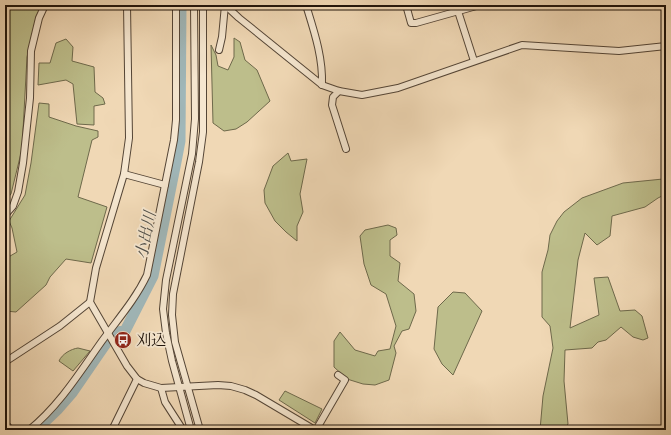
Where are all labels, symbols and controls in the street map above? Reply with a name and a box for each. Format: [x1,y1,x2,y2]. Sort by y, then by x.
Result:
water label: 小出川 [131,208,161,261]
bus stop icon: 刈込 [113,330,133,350]
place label: 刈込 [136,330,166,349]

